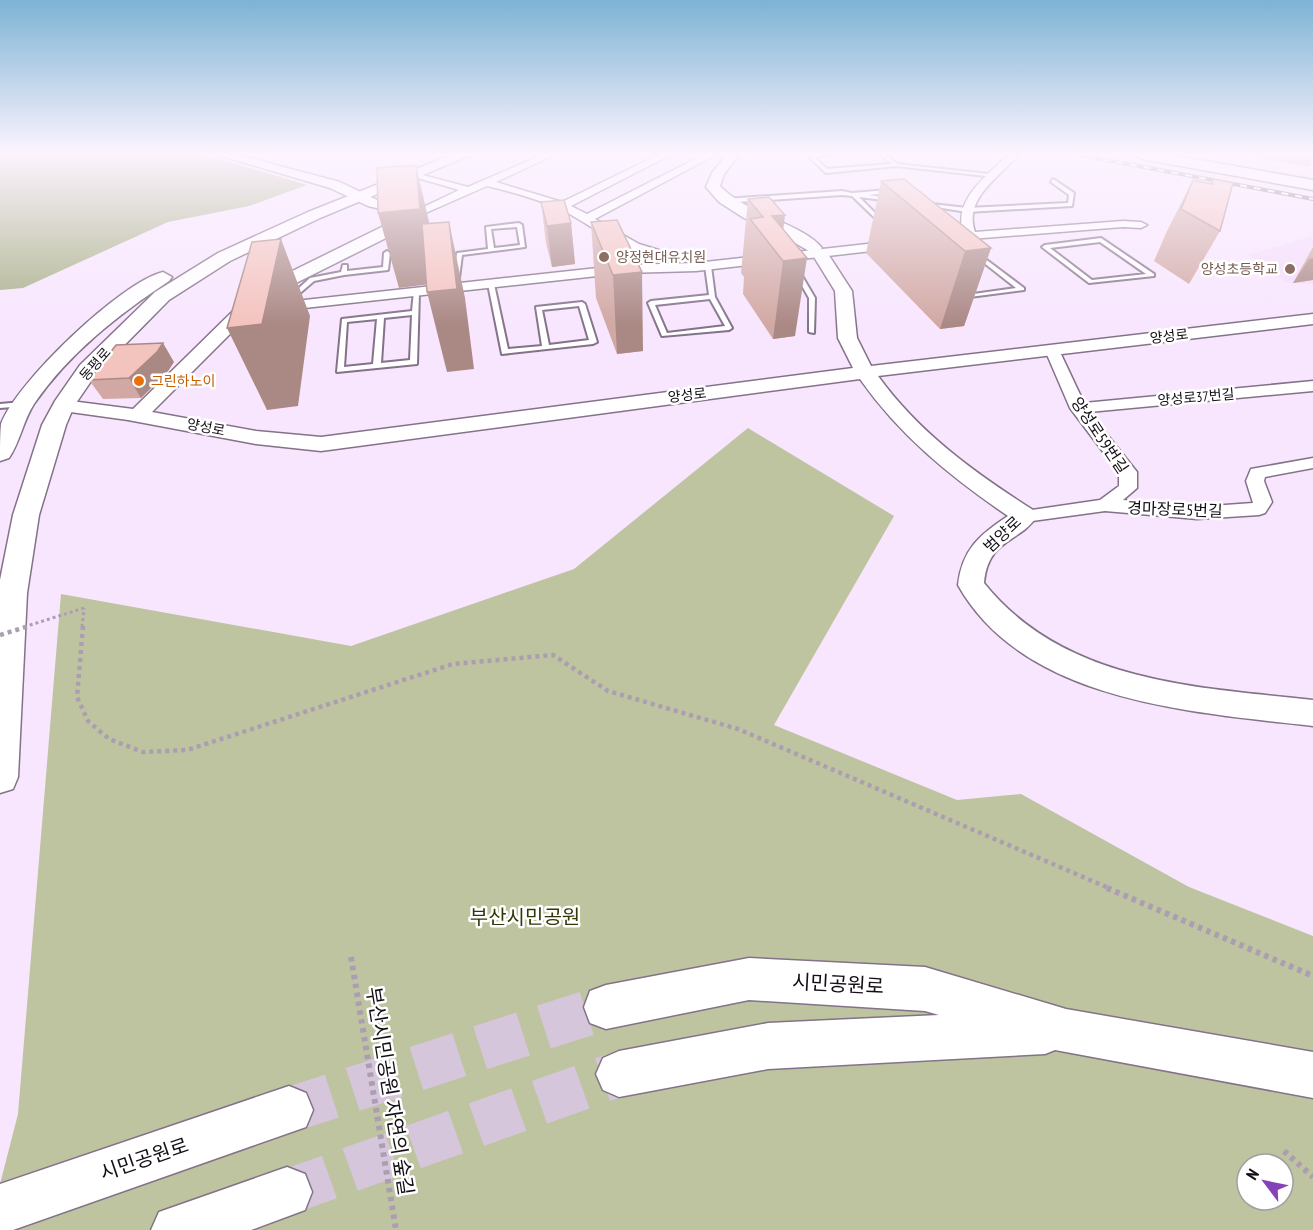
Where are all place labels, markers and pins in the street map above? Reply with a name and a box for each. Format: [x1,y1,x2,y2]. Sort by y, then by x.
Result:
place label: 양정현대유치원 [616,248,706,266]
marker: 양정현대유치원 [597,250,611,264]
place label: 양성초등학교 [1201,260,1278,278]
marker: 양성초등학교 [1283,262,1297,276]
place label: 그린하노이 [151,372,215,390]
marker: 그린하노이 [132,374,146,388]

